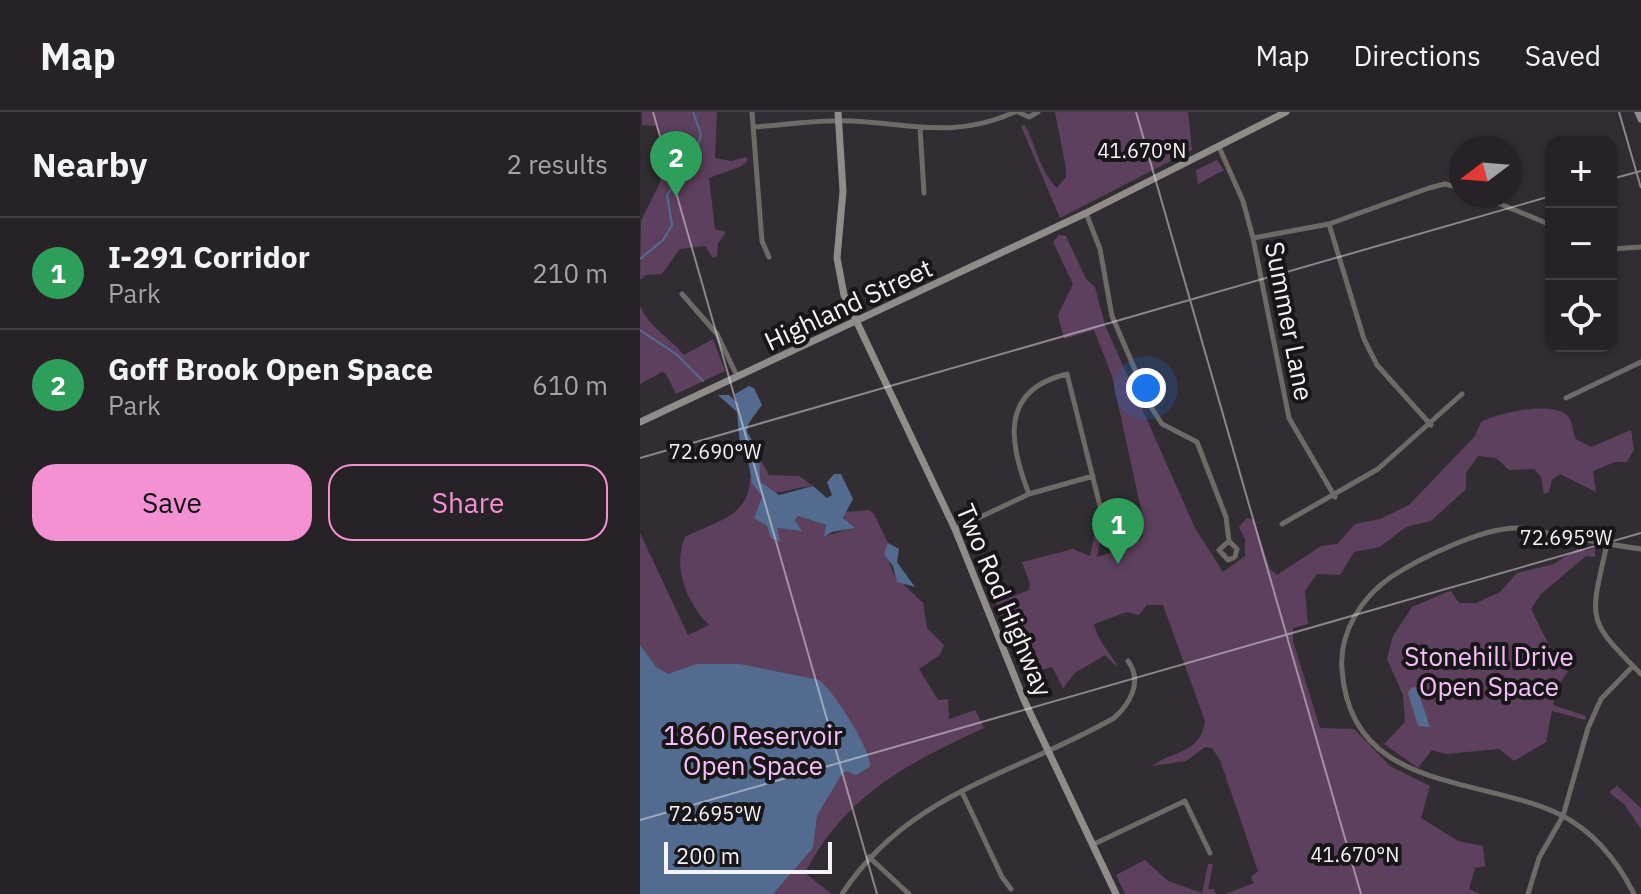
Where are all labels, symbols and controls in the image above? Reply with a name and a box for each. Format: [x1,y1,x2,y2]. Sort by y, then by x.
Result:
text: Map [40,31,116,80]
text: Map [1255,37,1309,74]
text: Directions [1353,37,1481,74]
text: Saved [1525,37,1601,74]
pin: 2 [650,131,702,197]
north arrow [1449,136,1521,208]
map controls [1545,136,1617,352]
button: + [1545,136,1617,208]
text: 41.670°N [1098,137,1186,164]
text: Nearby [32,142,147,186]
text: 2 results [506,147,608,181]
button: − [1545,208,1617,280]
text: I-291 Corridor [108,237,310,276]
street label: Summer Lane [1258,239,1322,403]
street label: Highland Street [759,250,937,358]
text: 1 [50,256,66,290]
text: 210 m [532,256,608,290]
text: Park [108,276,161,310]
button: locate [1545,280,1617,352]
text: Goff Brook Open Space [108,349,433,388]
text: 2 [50,368,66,402]
text: 610 m [532,368,608,402]
your location [1126,368,1166,408]
text: Park [108,388,161,422]
text: 72.690°W [669,438,761,465]
button: Save [32,464,312,541]
button: Share [328,464,608,541]
street label: Two Rod Highway [949,498,1061,702]
pin: 1 [1092,498,1144,564]
text: 72.695°W [1520,524,1612,551]
park label: Stonehill Drive Open Space [1404,639,1574,703]
park label: 1860 Reservoir Open Space [664,718,843,782]
text: 72.695°W [669,800,761,827]
scale bar [664,838,832,874]
text: 200 m [676,841,740,870]
text: 41.670°N [1311,841,1399,868]

